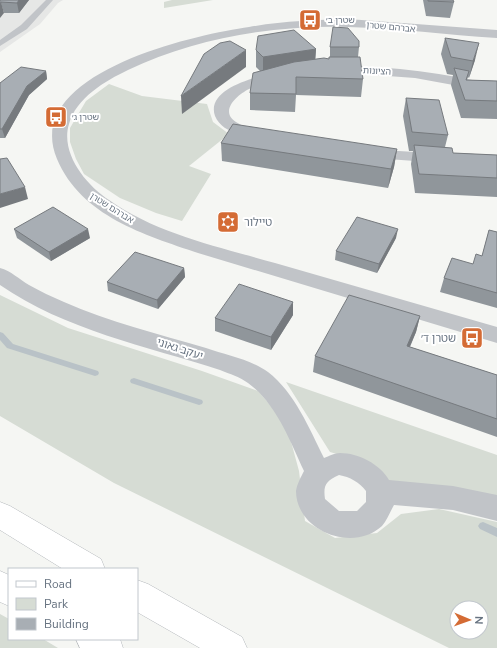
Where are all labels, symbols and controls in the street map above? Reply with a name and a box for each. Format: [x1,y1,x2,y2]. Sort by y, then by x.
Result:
bus stop icon: שטרן ב׳ [297,7,323,33]
place label: שטרן ב׳ [326,14,355,26]
street label: אברהם שטרן [366,19,416,35]
street label: הציונות [363,64,391,78]
bus stop icon: שטרן ג׳ [43,104,69,130]
place label: שטרן ג׳ [72,111,99,123]
street label: אברהם שטרן [88,190,136,226]
synagogue icon: טיילור [215,209,241,235]
place label: טיילור [244,215,272,230]
bus stop icon: שטרן ד׳ [459,325,485,351]
place label: שטרן ד׳ [421,331,456,346]
street label: יעקב גאוני [155,335,205,363]
legend [8,568,138,640]
text: Road [44,576,72,592]
text: Park [44,596,69,612]
north arrow [449,600,489,640]
text: Building [44,616,89,632]
text: N [471,616,486,625]

